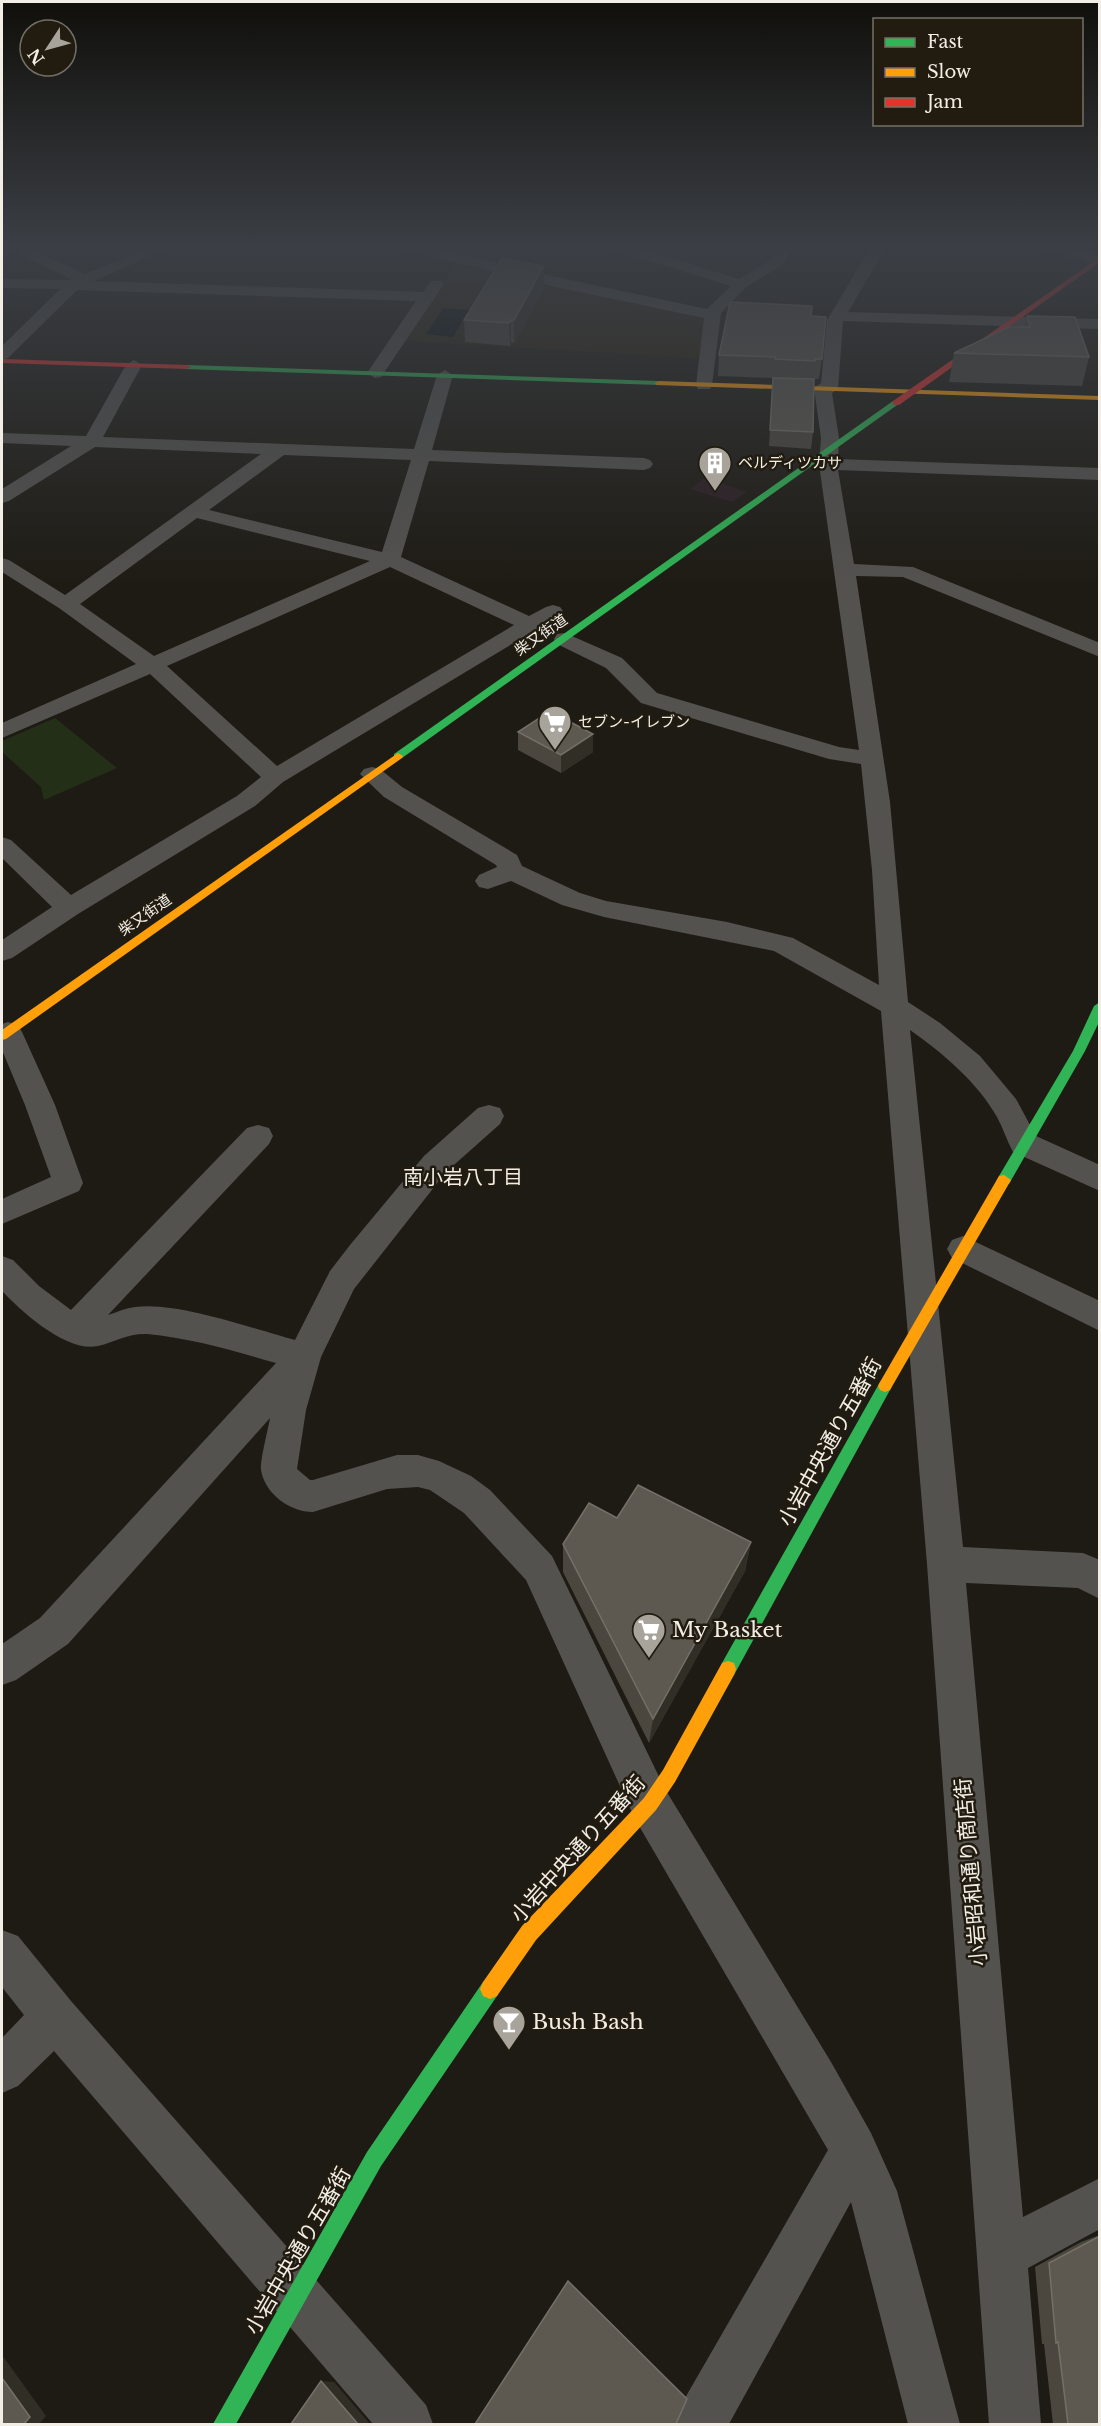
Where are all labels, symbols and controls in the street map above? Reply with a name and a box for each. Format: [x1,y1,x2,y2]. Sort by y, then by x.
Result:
north arrow [18,18,78,78]
legend [873,18,1083,126]
text: Fast [927,31,964,53]
text: N [23,45,48,69]
text: Slow [927,61,972,83]
text: Jam [925,91,963,113]
building icon: ベルディツカサ [697,445,733,492]
place label: ベルディツカサ [738,453,842,472]
street label: 柴又街道 [511,610,571,660]
supermarket icon: セブン-イレブン [537,704,573,751]
place label: セブン-イレブン [578,712,690,731]
street label: 柴又街道 [115,890,175,940]
district label: 南小岩八丁目 [403,1165,523,1189]
street label: 小岩中央通り五番街 [773,1353,887,1531]
supermarket icon: My Basket [631,1612,667,1659]
place label: My Basket [672,1617,783,1643]
street label: 小岩中央通り五番街 [505,1770,651,1928]
street label: 小岩昭和通り商店街 [950,1777,992,1967]
bar icon: Bush Bash [491,2004,527,2051]
place label: Bush Bash [532,2009,644,2035]
street label: 小岩中央通り五番街 [239,2163,357,2339]

